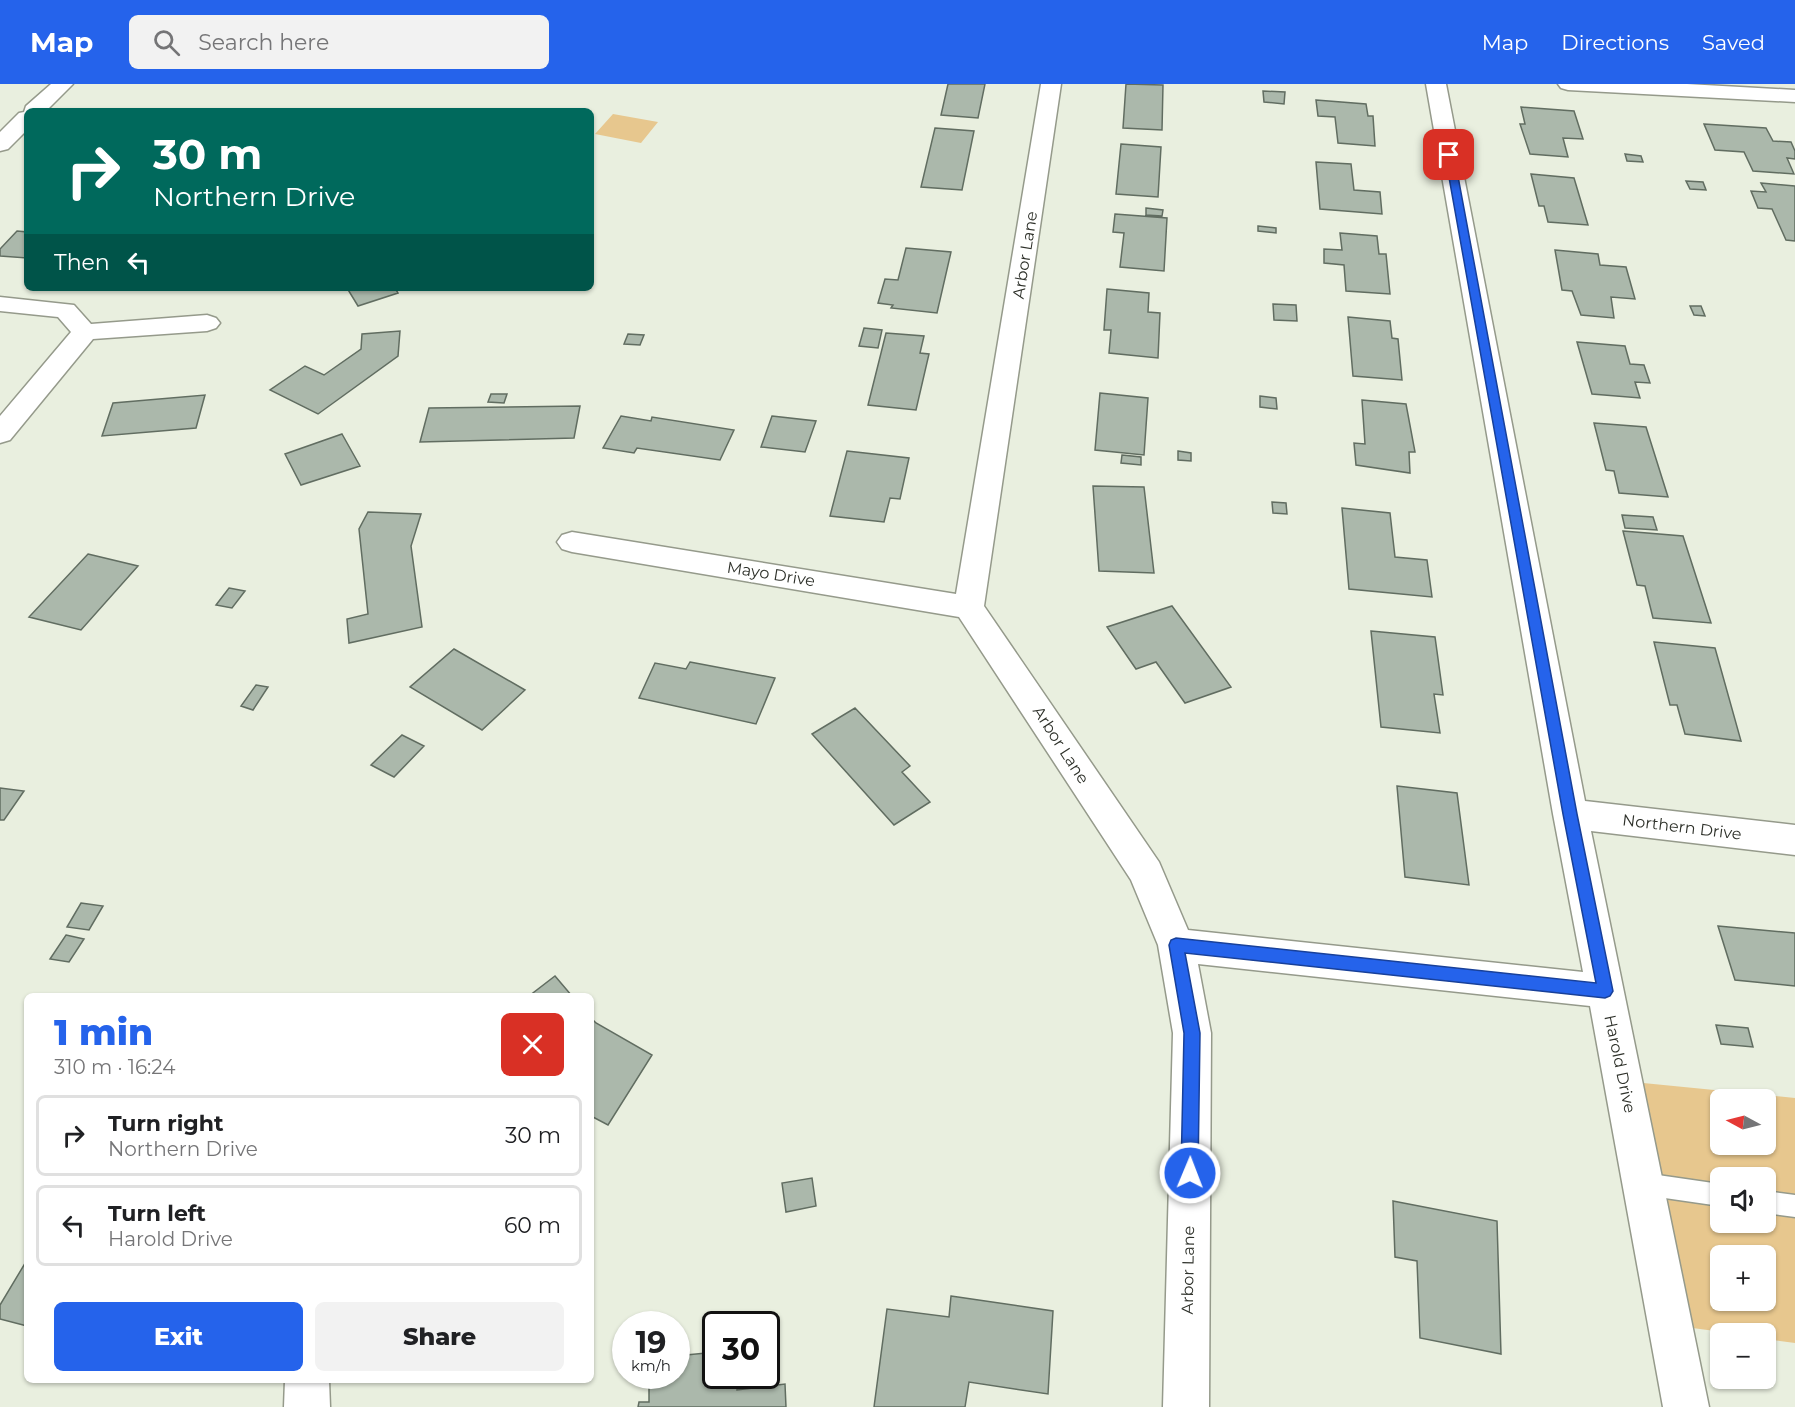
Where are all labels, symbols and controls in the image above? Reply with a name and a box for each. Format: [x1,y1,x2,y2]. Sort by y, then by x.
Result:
search box [129,15,549,69]
text: Map [30,25,93,59]
icon: search [150,26,183,59]
text: Search here [198,29,329,56]
text: Map [1482,30,1528,55]
text: Directions [1561,30,1669,55]
text: Saved [1702,30,1765,55]
text: 30 m [153,128,262,180]
pin [1423,129,1474,180]
icon: right [54,132,132,210]
icon: arrive [1432,138,1465,171]
text: Northern Drive [153,180,355,213]
street label: Arbor Lane [1009,210,1041,300]
icon: left [122,246,155,279]
text: Then [54,249,110,276]
street label: Mayo Drive [726,558,816,590]
street label: Arbor Lane [1029,703,1093,787]
street label: Northern Drive [1621,810,1743,844]
text: 1 min [54,1010,153,1054]
button: close [501,1013,564,1076]
street label: Harold Drive [1600,1013,1640,1115]
text: 310 m · 16:24 [54,1055,176,1079]
north arrow [1710,1089,1776,1155]
map controls [1710,1089,1776,1389]
text: Turn right [108,1110,223,1137]
icon: right [57,1119,90,1152]
text: 30 m [505,1122,561,1149]
text: Northern Drive [108,1137,258,1161]
position arrow [1158,1141,1222,1205]
button: sound [1710,1167,1776,1233]
text: Turn left [108,1200,206,1227]
icon: left [57,1209,90,1242]
text: 60 m [504,1212,561,1239]
street label: Arbor Lane [1178,1226,1198,1314]
text: Harold Drive [108,1227,233,1251]
button: + [1710,1245,1776,1311]
button: Exit [54,1302,303,1371]
button: Share [315,1302,564,1371]
speed limit sign: 30 [702,1311,780,1389]
button: − [1710,1323,1776,1389]
text: 19 [636,1324,666,1361]
text: km/h [631,1356,671,1375]

